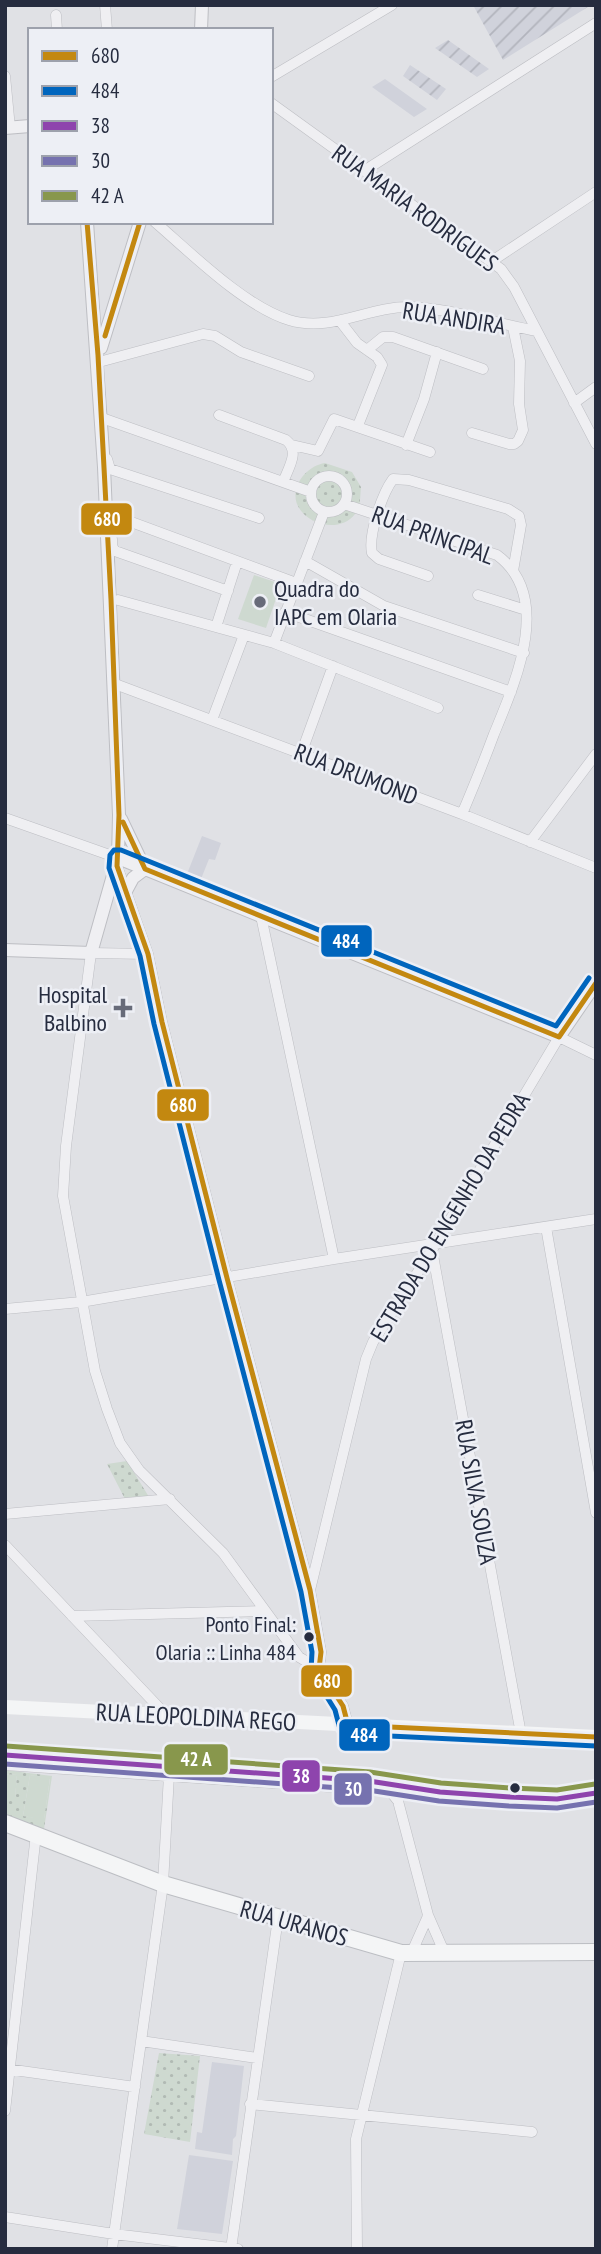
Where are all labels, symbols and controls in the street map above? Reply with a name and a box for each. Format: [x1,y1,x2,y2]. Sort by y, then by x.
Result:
legend [28,28,273,224]
text: 680 [91,42,119,69]
text: 484 [91,77,120,104]
text: 38 [91,112,110,139]
street label: RUA MARIA RODRIGUES [326,137,504,279]
text: 30 [91,147,110,174]
text: 42 A [91,182,124,209]
street label: RUA ANDIRA [400,295,508,342]
street label: RUA PRINCIPAL [368,499,498,571]
line badge: 680 [80,502,133,536]
text: 680 [93,507,121,531]
place label: Quadra do IAPC em Olaria [274,573,397,632]
marker: Quadra do IAPC em Olaria [252,594,268,610]
street label: RUA DRUMOND [290,736,422,812]
line badge: 484 [320,924,373,958]
text: 484 [332,929,360,953]
place label: Hospital Balbino [38,979,107,1038]
marker: Hospital Balbino [113,998,133,1018]
street label: ESTRADA DO ENGENHO DA PEDRA [363,1086,537,1347]
line badge: 680 [156,1088,210,1122]
text: 680 [169,1093,197,1117]
street label: RUA SILVA SOUZA [448,1417,504,1568]
place label: Ponto Final: Olaria :: Linha 484 [156,1610,296,1666]
marker: Ponto Final: Olaria :: Linha 484 [302,1630,316,1644]
line badge: 680 [300,1664,353,1698]
text: 680 [313,1669,341,1693]
street label: RUA LEOPOLDINA REGO [95,1696,297,1738]
line badge: 484 [338,1718,391,1752]
text: 484 [350,1723,378,1747]
line badge: 42 A [163,1743,229,1776]
text: 42 A [181,1747,212,1771]
line badge: 38 [281,1759,321,1793]
text: 38 [292,1764,310,1788]
line badge: 30 [333,1772,373,1806]
text: 30 [344,1777,362,1801]
unlabelled marker [508,1781,522,1795]
street label: RUA URANOS [236,1893,352,1953]

